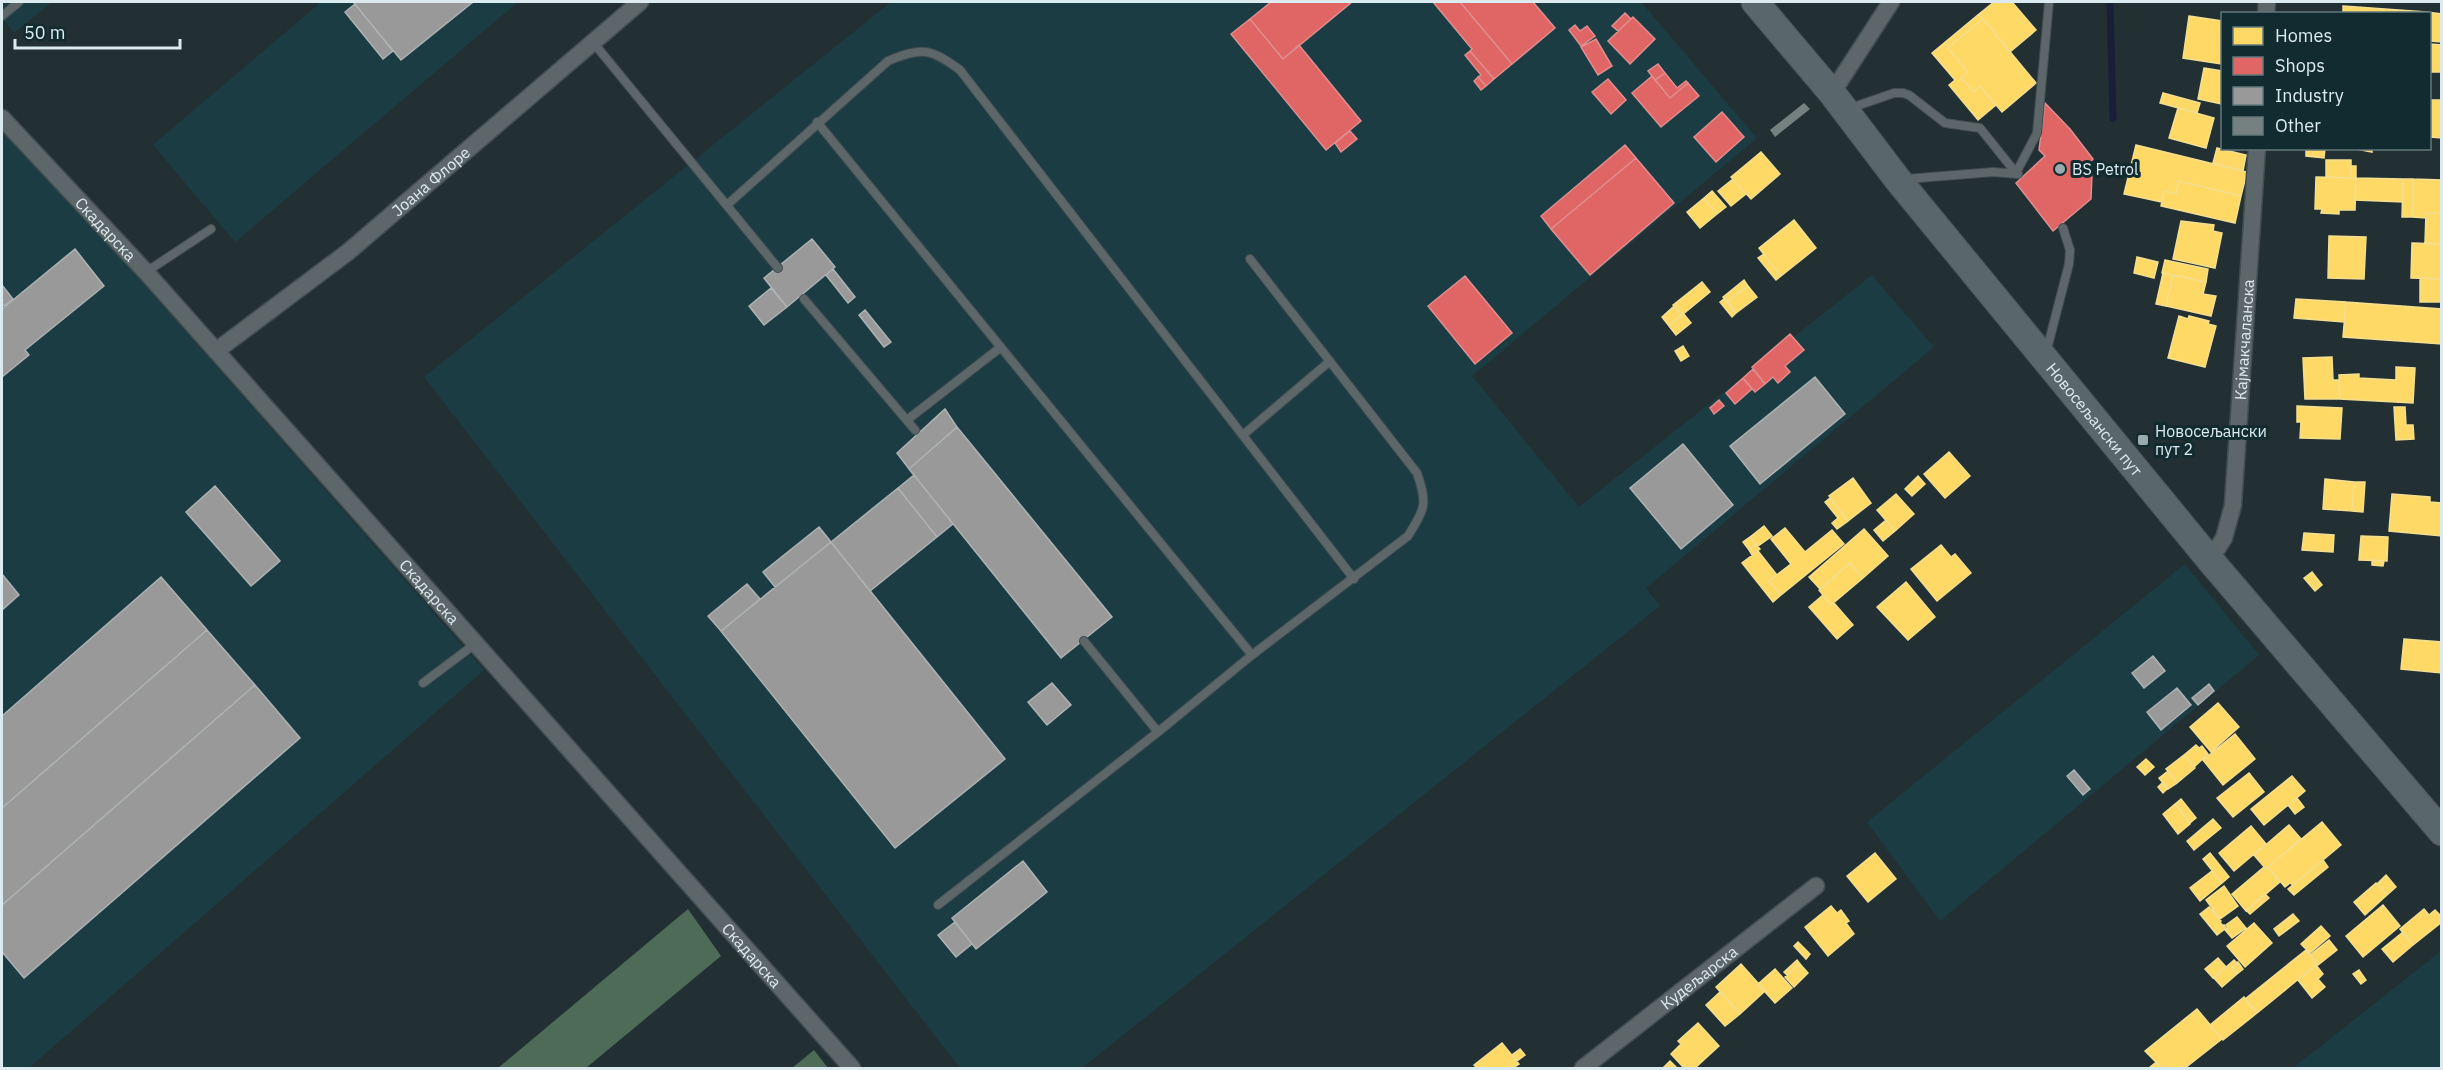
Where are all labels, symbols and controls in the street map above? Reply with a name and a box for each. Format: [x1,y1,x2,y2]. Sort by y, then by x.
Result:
scale bar [15,12,180,50]
legend [2221,12,2431,150]
text: 50 m [24,21,66,44]
text: Homes [2275,24,2332,47]
text: Shops [2275,54,2325,77]
text: Industry [2275,84,2344,107]
text: Other [2275,114,2321,137]
street label: Јоана Флоре [388,142,474,220]
place label: BS Petrol [2072,159,2138,179]
marker: BS Petrol [2053,162,2067,176]
street label: Скадарска [71,193,141,265]
street label: Кајмакчаланска [2230,278,2258,401]
street label: Новосељански пут [2042,359,2147,480]
place label: Новосељански пут 2 [2155,421,2267,459]
marker: Новосељански пут 2 [2136,433,2150,447]
street label: Скадарска [395,555,464,629]
street label: Скадарска [718,919,786,992]
street label: Кудељарска [1656,941,1742,1014]

